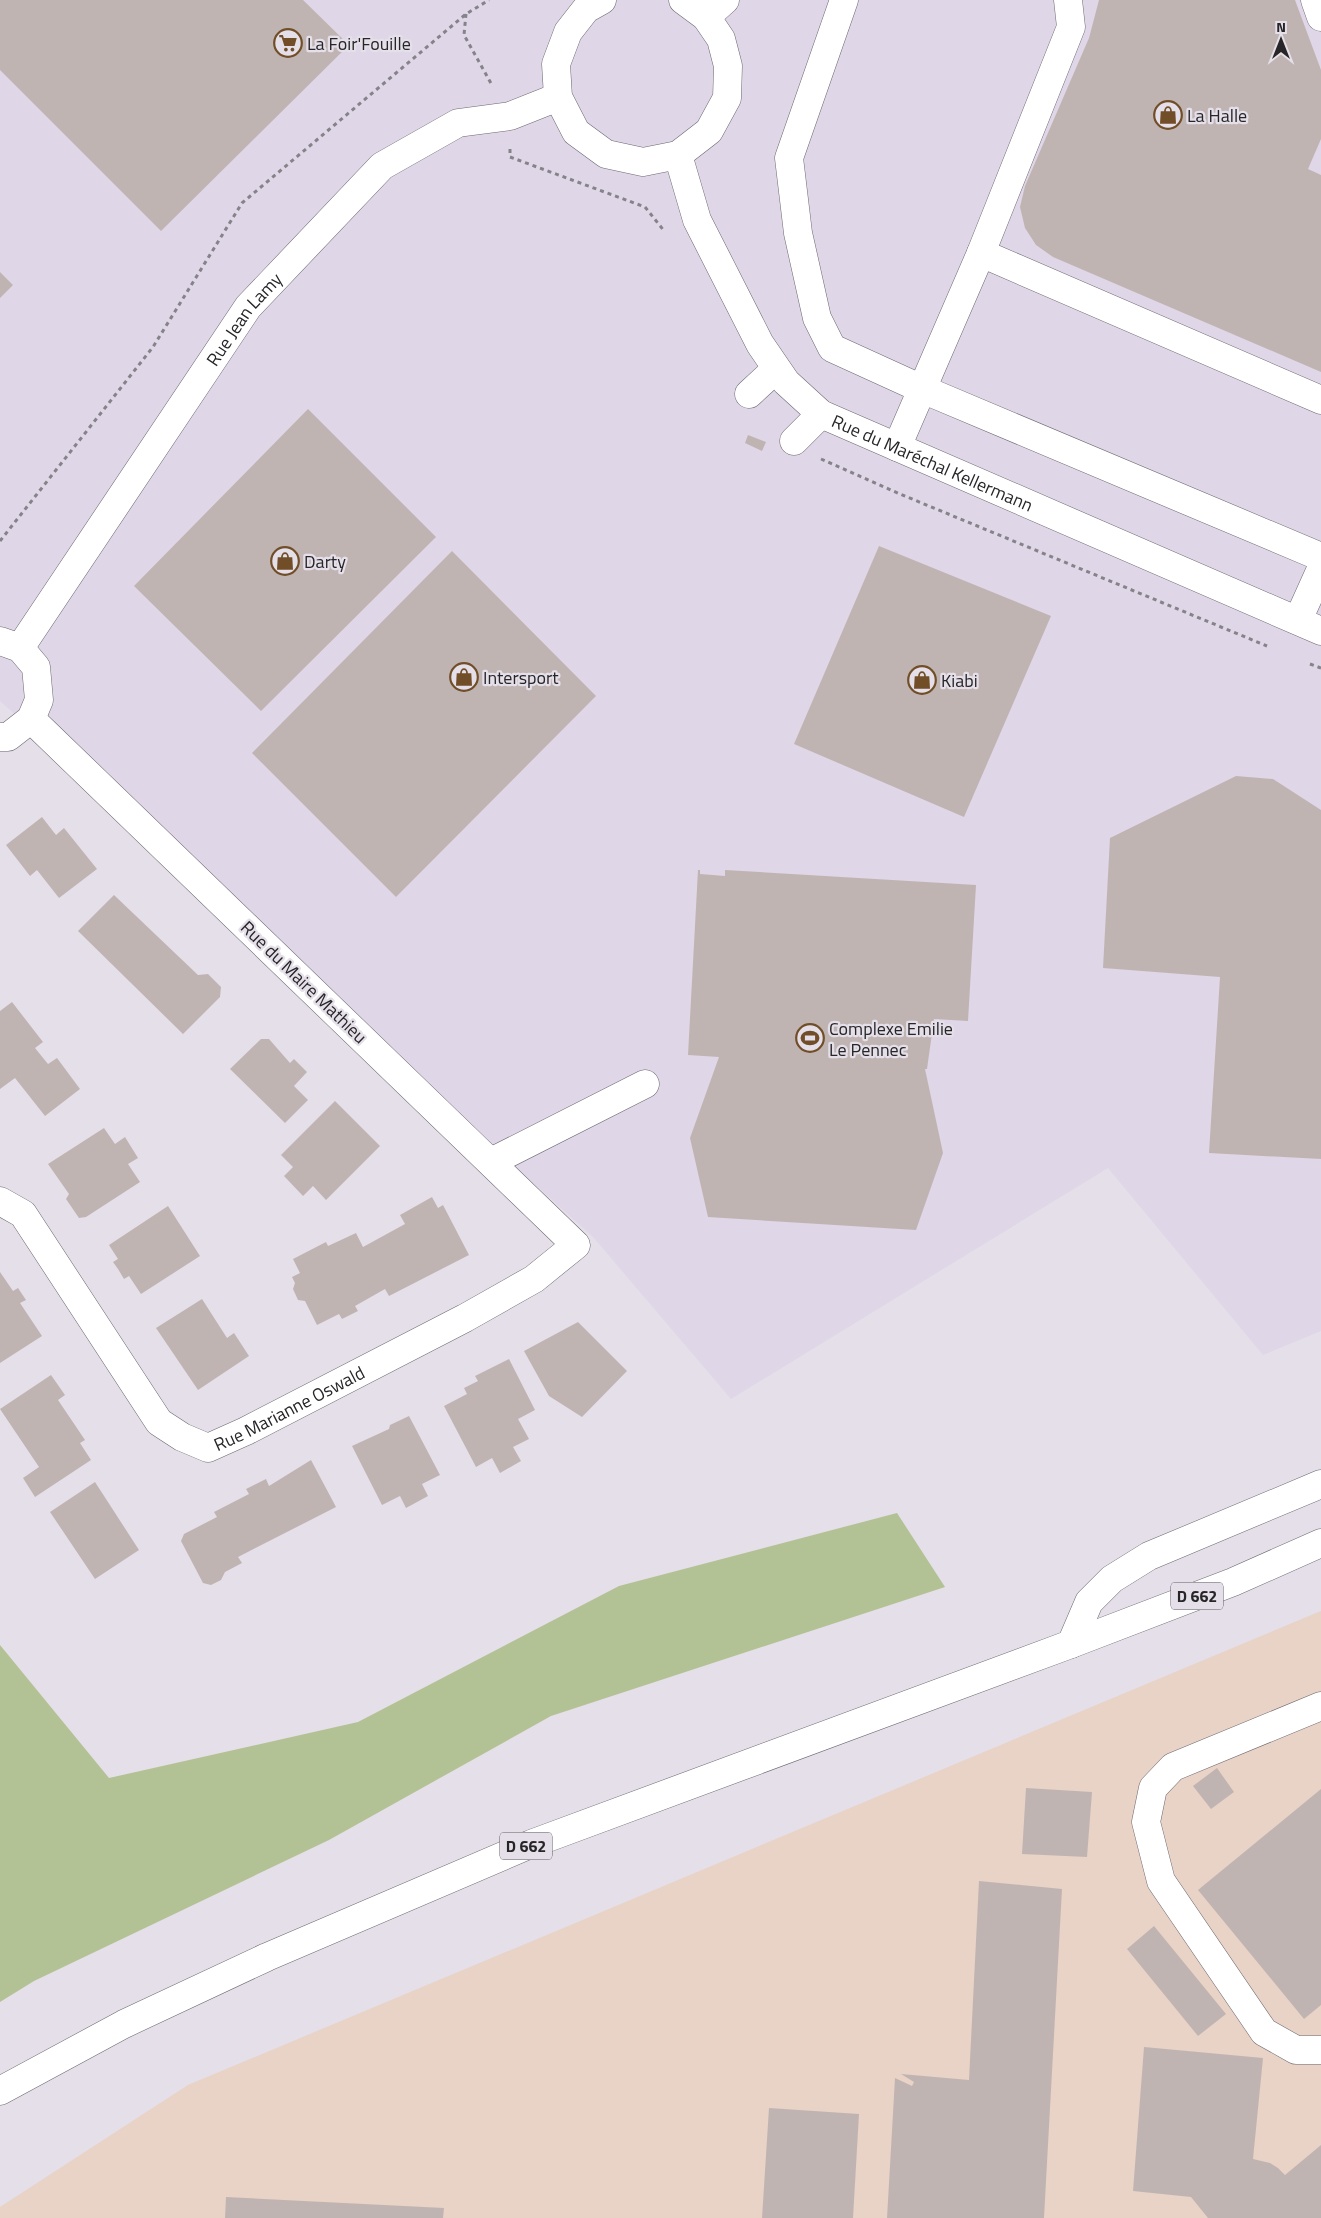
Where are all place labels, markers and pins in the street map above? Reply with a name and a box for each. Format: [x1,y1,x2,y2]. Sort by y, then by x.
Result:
supermarket icon: La Foir'Fouille [273,28,303,58]
place label: La Foir'Fouille [307,30,411,57]
shop icon: La Halle [1153,100,1183,130]
place label: La Halle [1187,102,1247,129]
shop icon: Darty [270,546,300,576]
place label: Darty [304,548,346,575]
shop icon: Intersport [449,662,479,692]
place label: Intersport [483,664,559,691]
shop icon: Kiabi [907,665,937,695]
place label: Kiabi [941,667,978,694]
place label: Complexe Emilie Le Pennec [829,1015,953,1063]
sports icon: Complexe Emilie Le Pennec [795,1023,825,1053]

